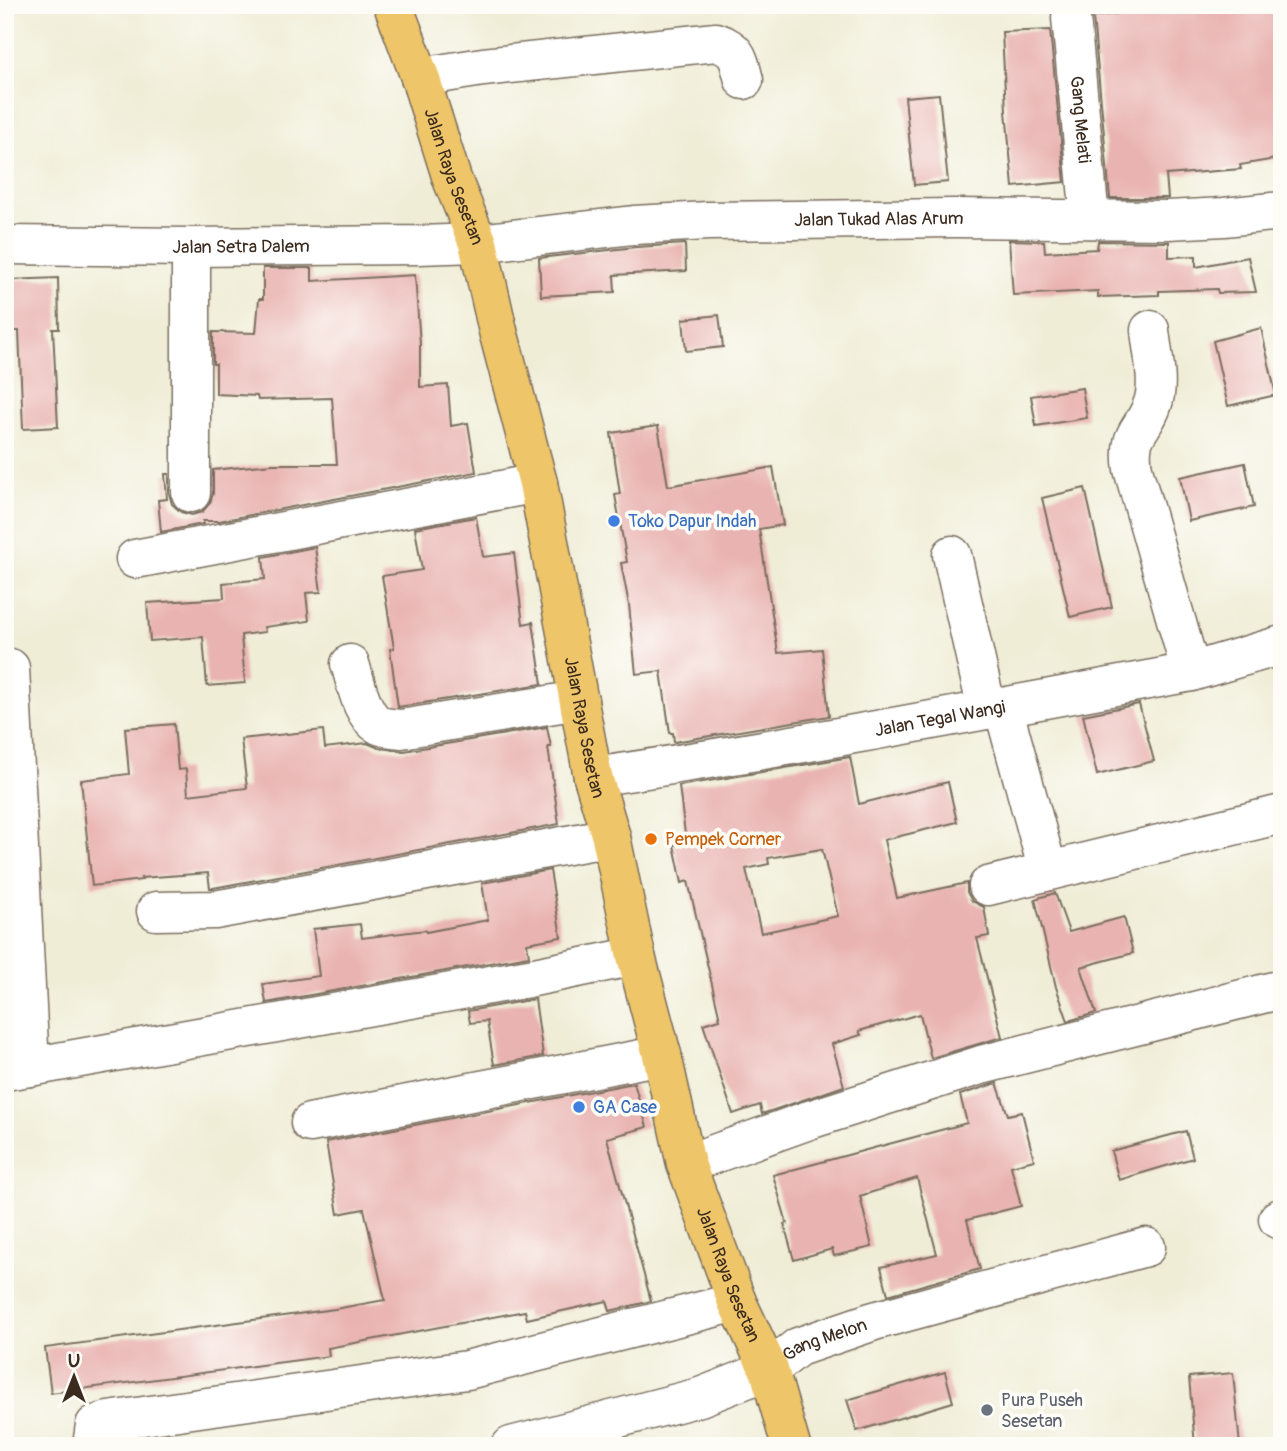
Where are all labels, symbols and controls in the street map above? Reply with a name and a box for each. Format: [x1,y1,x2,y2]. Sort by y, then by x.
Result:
street label: Gang Melati [1065,75,1096,164]
street label: Jalan Raya Sesetan [419,105,489,248]
street label: Jalan Tukad Alas Arum [794,206,964,231]
street label: Jalan Setra Dalem [172,234,310,259]
place label: Toko Dapur Indah [628,510,756,533]
marker: Toko Dapur Indah [606,513,622,529]
street label: Jalan Raya Sesetan [559,655,610,801]
street label: Jalan Tegal Wangi [873,695,1007,742]
place label: Pempek Corner [665,828,782,851]
marker: Pempek Corner [643,831,659,847]
place label: GA Case [593,1096,657,1119]
marker: GA Case [571,1099,587,1115]
street label: Jalan Raya Sesetan [691,1204,766,1346]
street label: Gang Melon [778,1313,870,1366]
north arrow [38,1342,108,1412]
text: U [68,1349,80,1373]
place label: Pura Puseh Sesetan [1001,1389,1083,1433]
marker: Pura Puseh Sesetan [979,1402,995,1418]

